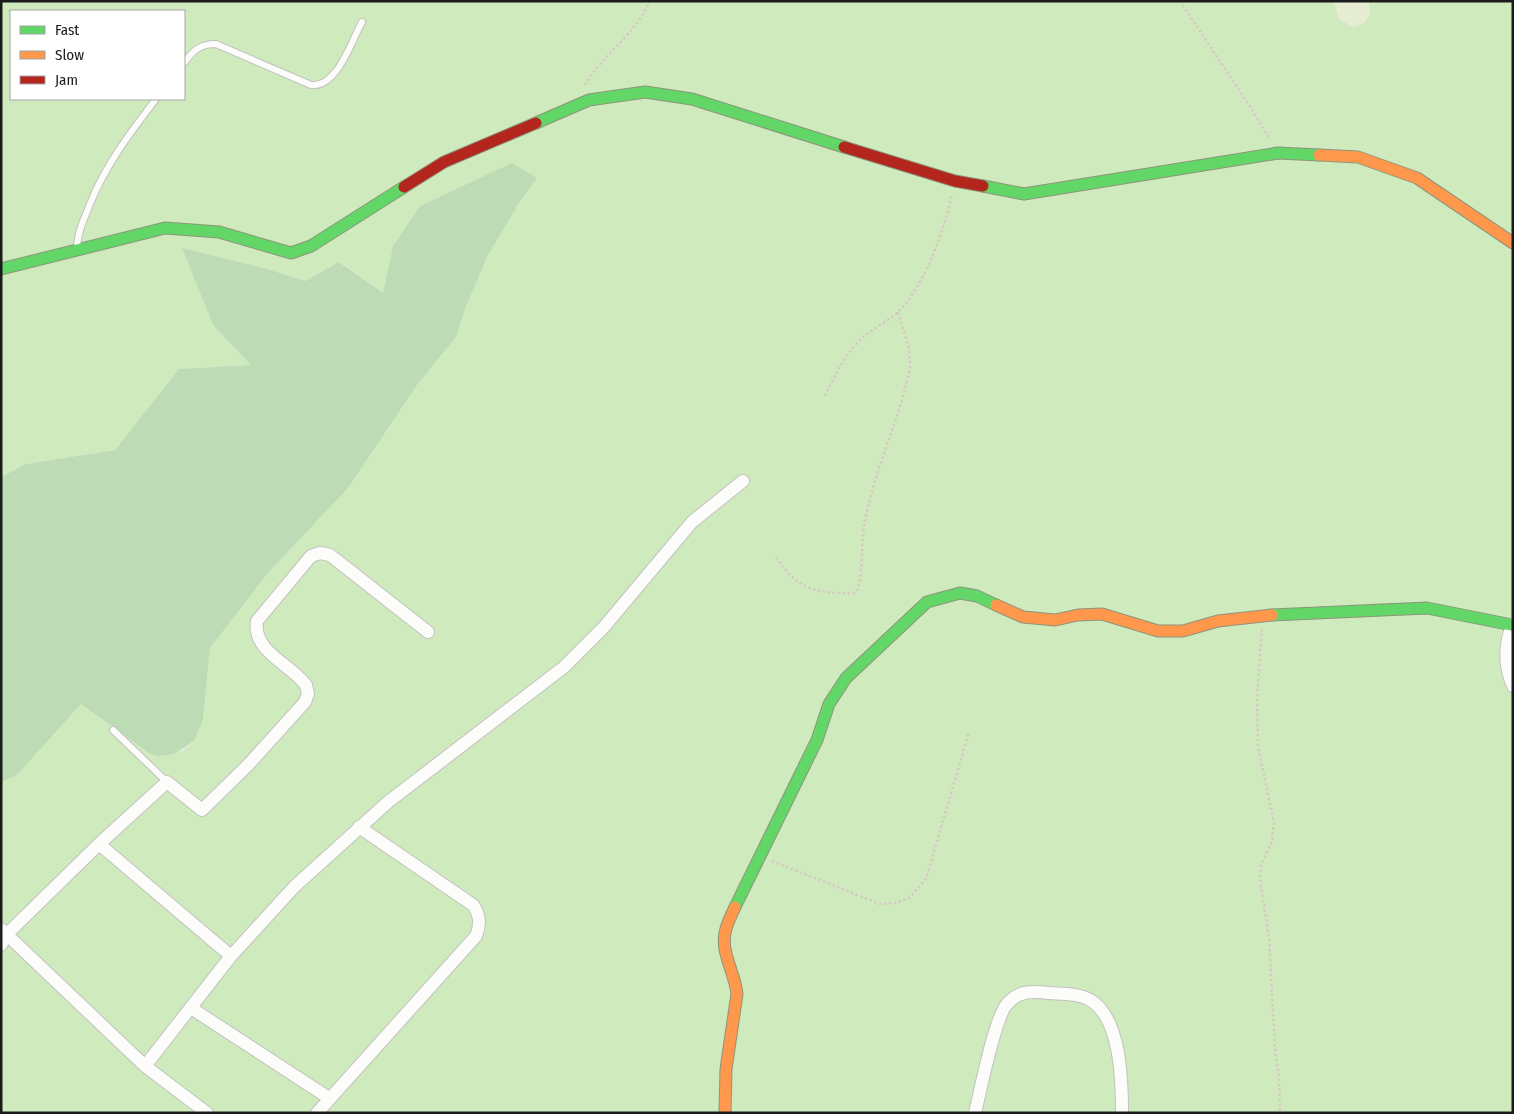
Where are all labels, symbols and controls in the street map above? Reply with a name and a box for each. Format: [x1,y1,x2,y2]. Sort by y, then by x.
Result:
legend [10,10,185,100]
text: Fast [55,21,79,39]
text: Slow [55,46,84,64]
text: Jam [55,71,78,89]

